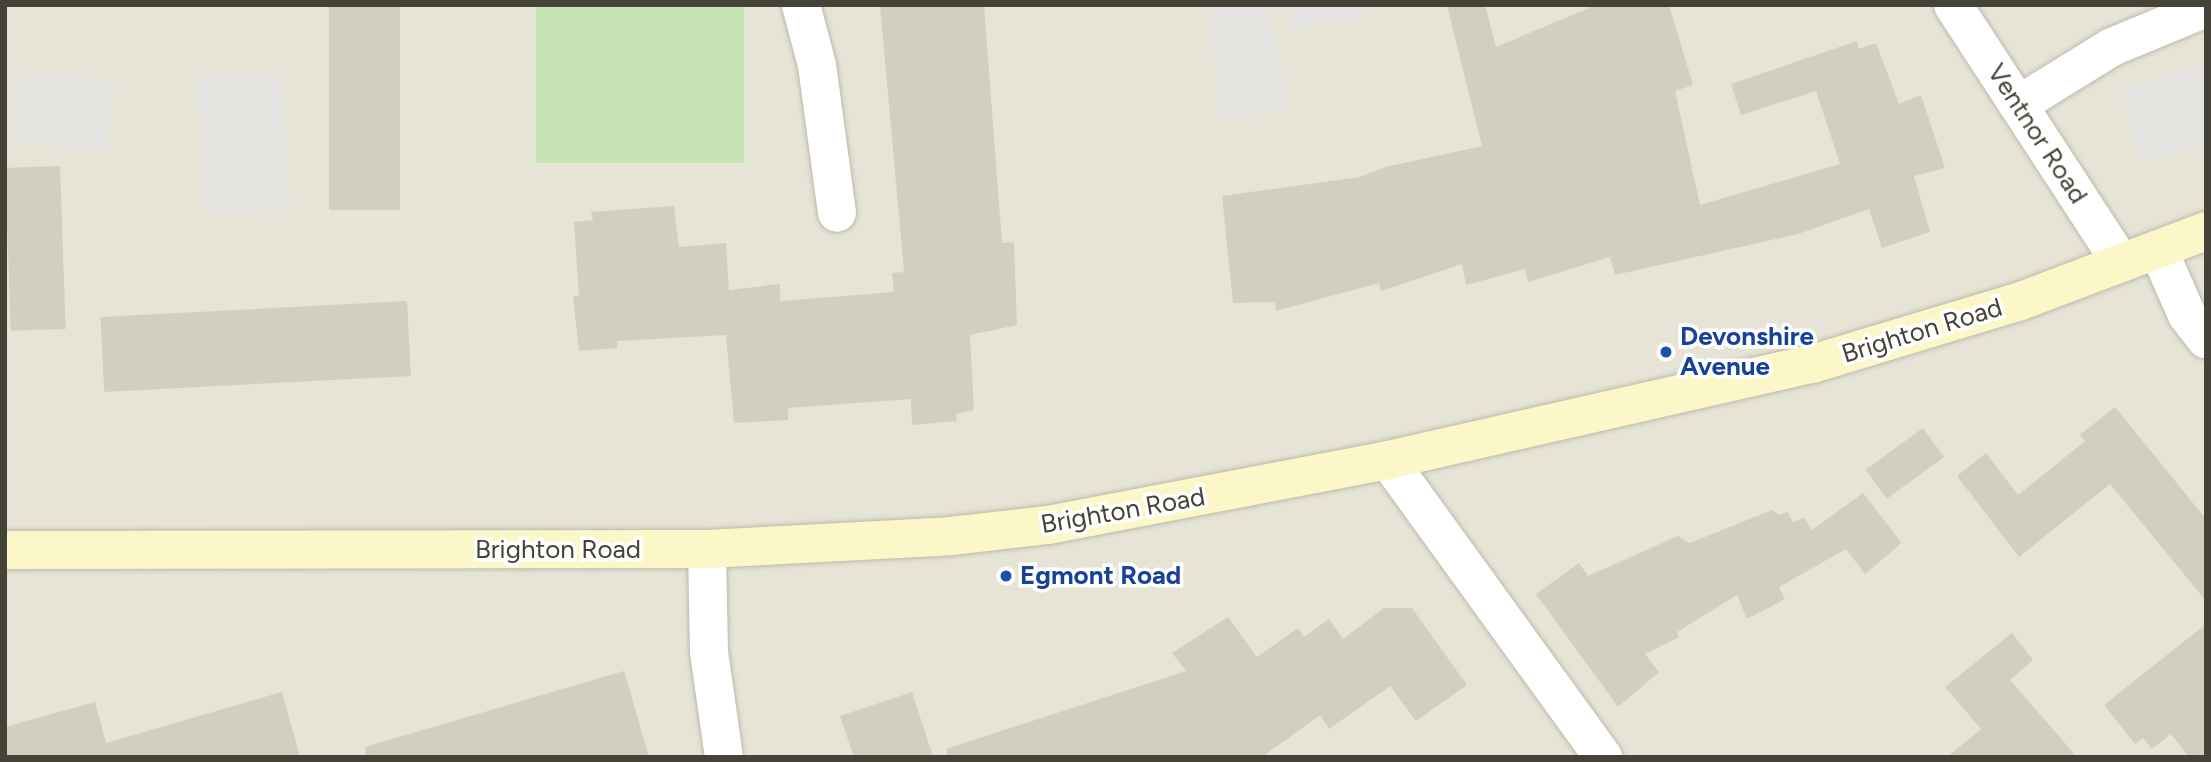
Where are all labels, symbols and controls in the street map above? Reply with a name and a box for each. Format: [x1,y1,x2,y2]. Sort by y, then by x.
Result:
street label: Ventnor Road [1980,58,2094,210]
street label: Brighton Road [1838,292,2006,370]
place label: Devonshire Avenue [1680,321,1814,382]
marker: Devonshire Avenue [1658,344,1674,360]
street label: Brighton Road [1039,481,1207,541]
street label: Brighton Road [475,534,641,566]
place label: Egmont Road [1020,560,1181,592]
marker: Egmont Road [998,568,1014,584]

